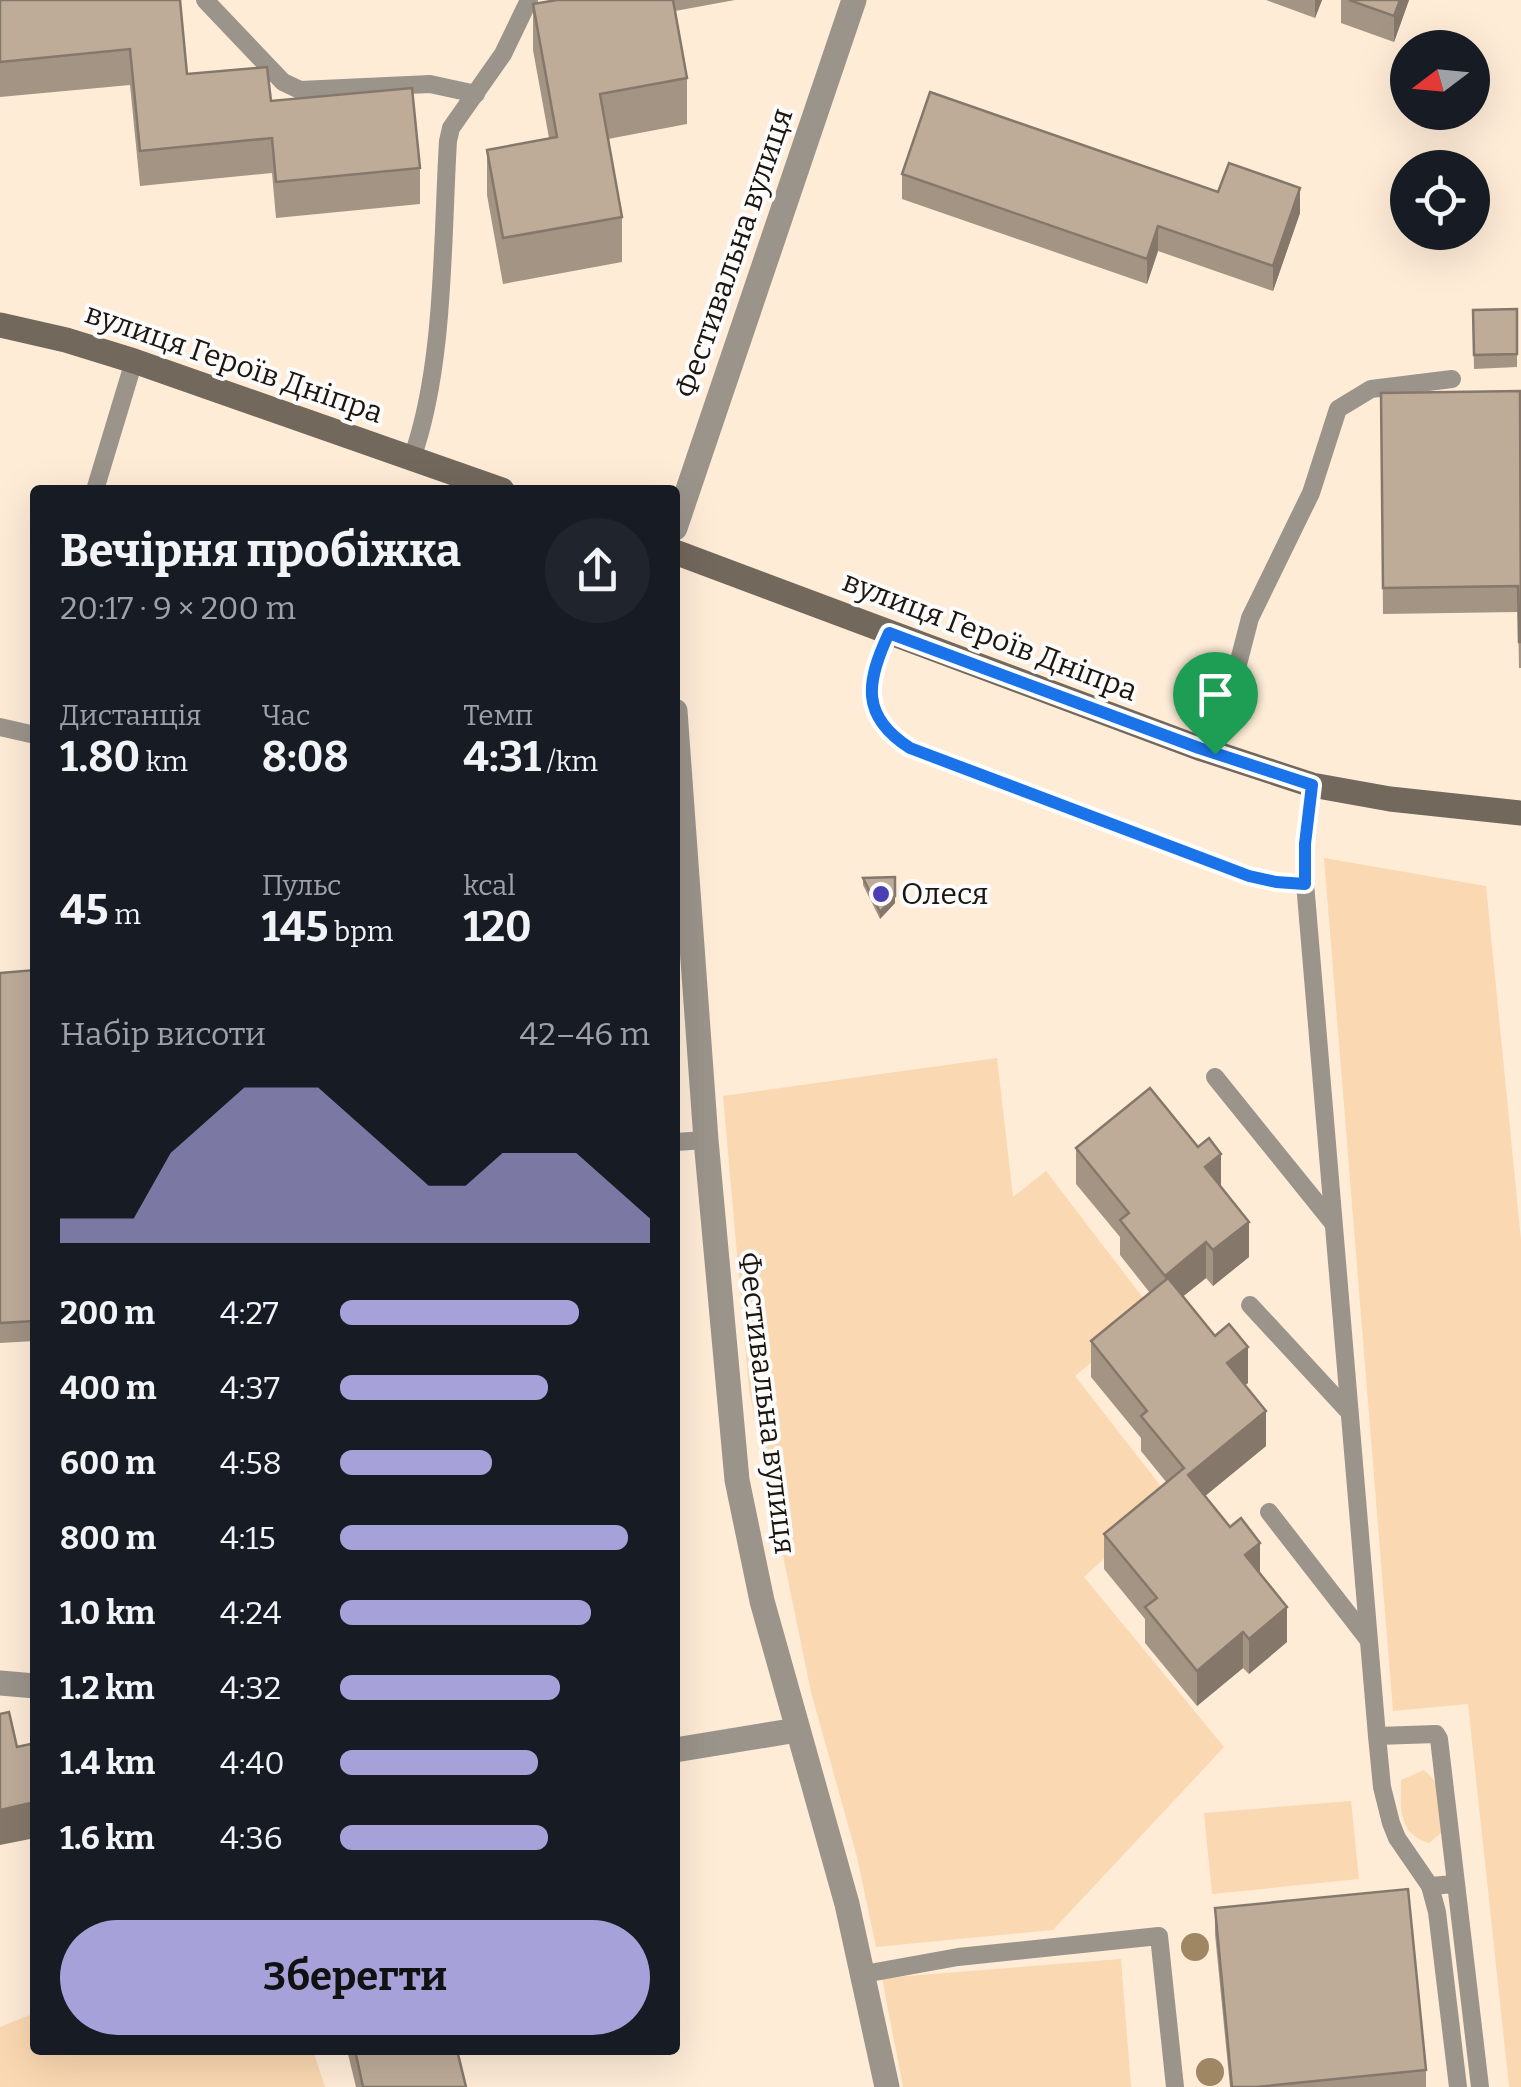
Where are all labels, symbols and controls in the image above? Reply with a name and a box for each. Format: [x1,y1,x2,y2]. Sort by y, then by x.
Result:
north arrow [1390,30,1490,130]
map controls [1390,30,1490,250]
street label: Фестивальна вулиця [667,103,801,403]
button: locate [1390,150,1490,250]
street label: вулиця Героїв Дніпра [80,295,388,431]
button: share [545,518,650,623]
text: Вечірня пробіжка [60,524,461,578]
street label: вулиця Героїв Дніпра [838,563,1142,709]
text: 20:17 · 9 × 200 m [60,589,296,627]
pin [1173,652,1258,755]
icon: arrive [1188,667,1243,722]
text: Дистанція [60,699,202,732]
text: Час [262,699,310,732]
text: Темп [463,699,533,732]
text: 1.80 [60,732,140,782]
text: 8:08 [262,732,349,782]
text: 4:31 [463,732,541,782]
text: km [140,745,188,778]
text: /km [541,745,598,778]
text: Пульс [262,869,341,902]
text: kcal [463,869,515,902]
place label: Олеся [901,876,988,912]
marker: Олеся [870,883,892,905]
text: 45 [60,885,109,935]
text: m [109,898,141,931]
text: 145 [262,902,328,952]
text: 120 [463,902,532,952]
text: bpm [328,915,394,948]
text: Набір висоти [60,1015,266,1053]
text: 42–46 m [520,1015,650,1053]
street label: Фестивальна вулиця [731,1250,803,1556]
text: 200 m [60,1294,155,1332]
text: 4:27 [220,1294,279,1332]
text: 400 m [60,1369,156,1407]
text: 4:37 [220,1369,280,1407]
text: 600 m [60,1444,156,1482]
text: 4:58 [220,1444,282,1482]
text: 800 m [60,1519,156,1557]
text: 4:15 [220,1519,276,1557]
text: 1.0 km [60,1594,155,1632]
text: 4:24 [220,1594,282,1632]
text: 1.2 km [60,1669,155,1707]
text: 4:32 [220,1669,281,1707]
text: 1.4 km [60,1744,155,1782]
text: 4:40 [220,1744,285,1782]
text: 1.6 km [60,1819,155,1857]
text: 4:36 [220,1819,282,1857]
button: Зберегти [60,1920,650,2035]

